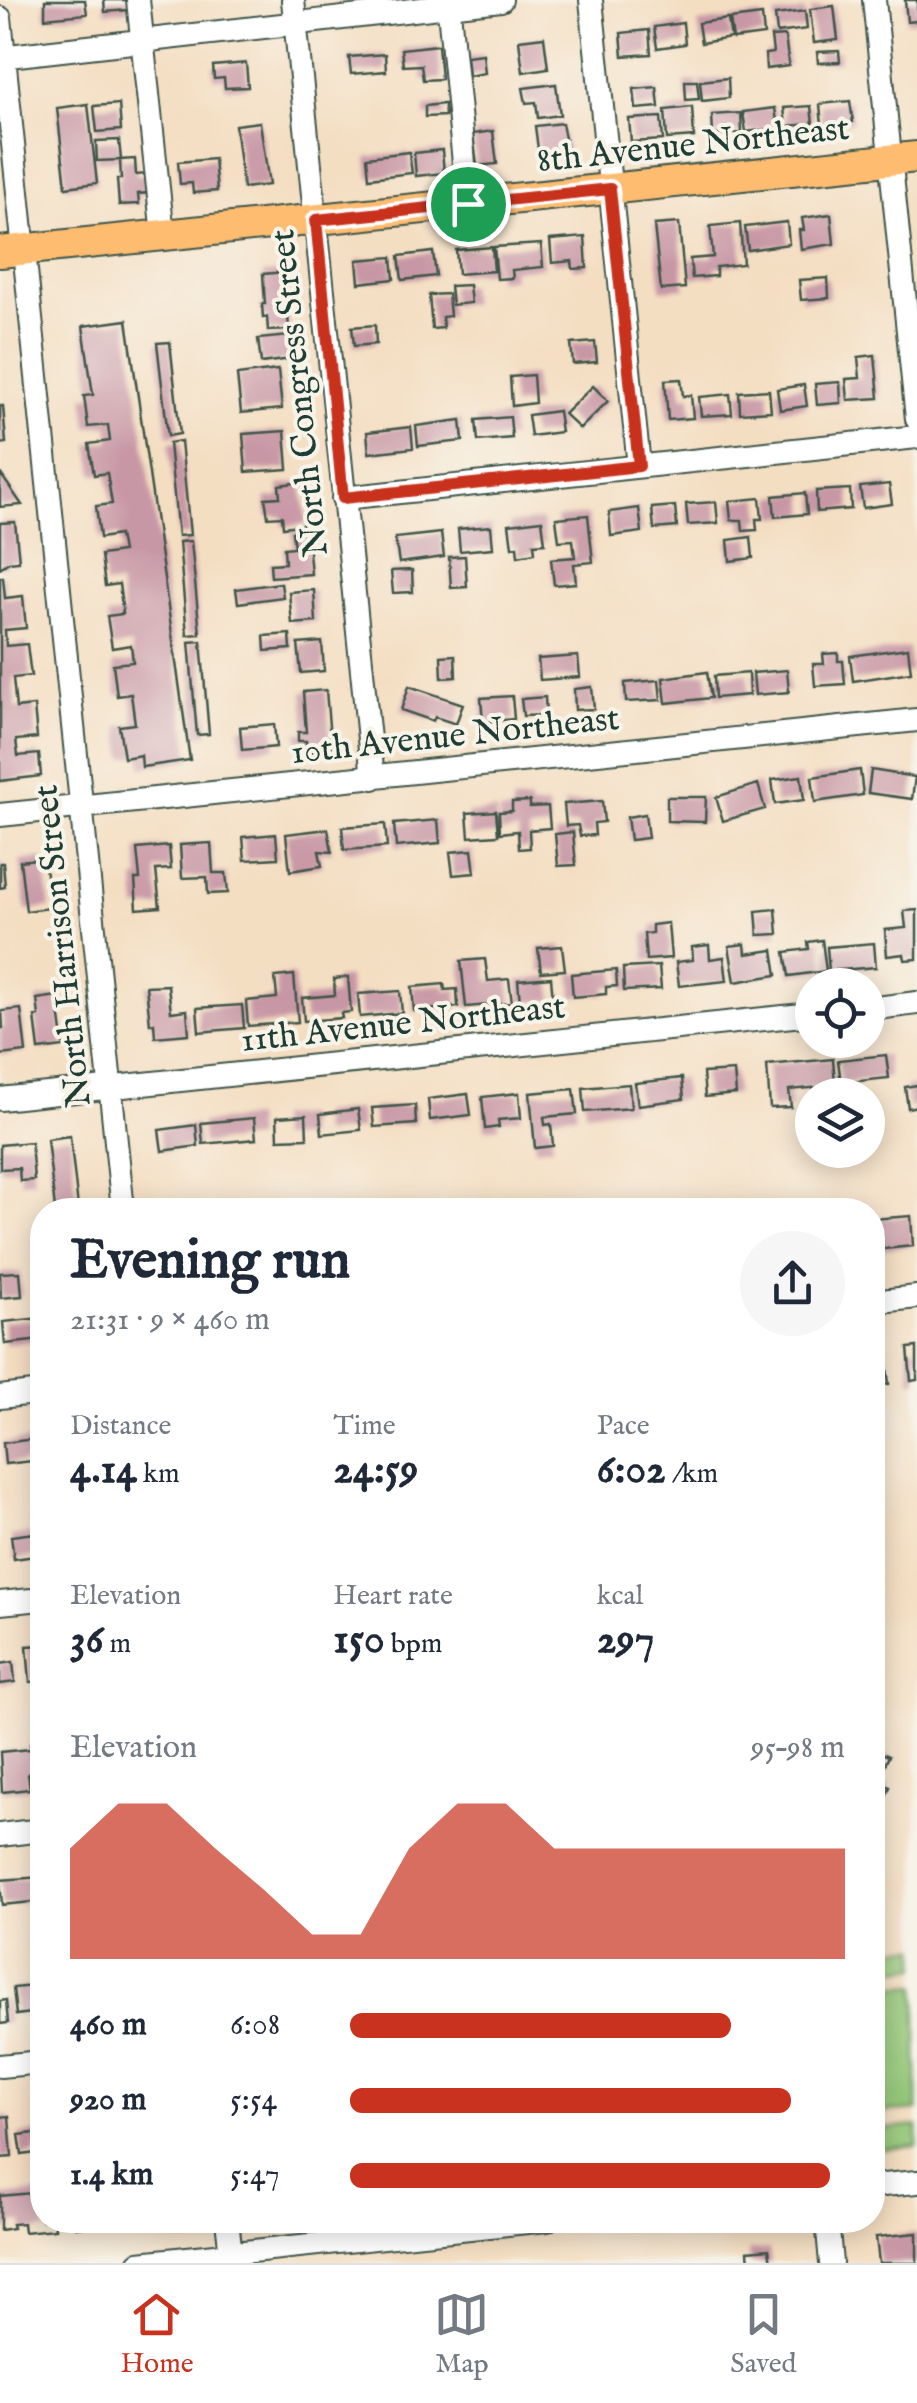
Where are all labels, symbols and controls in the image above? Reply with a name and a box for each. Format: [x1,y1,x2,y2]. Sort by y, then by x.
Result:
street label: 8th Avenue Northeast [535,107,852,184]
pin [426,162,511,247]
icon: arrive [441,177,496,232]
street label: North Congress Street [261,227,340,559]
street label: 10th Avenue Northeast [289,697,622,776]
street label: North Harrison Street [24,782,103,1109]
map controls [795,968,885,1168]
button: locate [795,968,885,1058]
street label: 11th Avenue Northeast [239,985,568,1064]
button: layers [795,1078,885,1168]
text: Evening run [70,1227,350,1297]
button: share [740,1231,845,1336]
text: 21:31 · 9 × 460 m [70,1300,270,1341]
text: Distance [70,1409,171,1444]
text: Time [333,1409,396,1444]
text: Pace [597,1409,650,1444]
text: 4.14 [70,1444,137,1497]
text: 24:59 [333,1444,418,1497]
text: 6:02 [597,1444,666,1497]
text: km [137,1457,180,1492]
text: /km [666,1457,718,1492]
text: Elevation [70,1579,181,1614]
text: Heart rate [333,1579,453,1614]
text: kcal [597,1579,643,1614]
text: 36 [70,1614,103,1667]
text: 150 [333,1614,385,1667]
text: 297 [597,1614,654,1667]
text: m [103,1627,131,1662]
text: bpm [385,1627,442,1662]
text: Elevation [70,1728,197,1769]
text: 95–98 m [751,1728,845,1769]
text: 460 m [70,2005,147,2046]
text: 6:08 [230,2005,280,2046]
text: 920 m [70,2080,146,2121]
text: 5:54 [230,2080,277,2121]
text: 1.4 km [70,2155,154,2196]
text: 5:47 [230,2155,280,2196]
tab: Home [120,2287,194,2382]
tab: Map [434,2287,489,2382]
tab: Saved [730,2287,797,2382]

